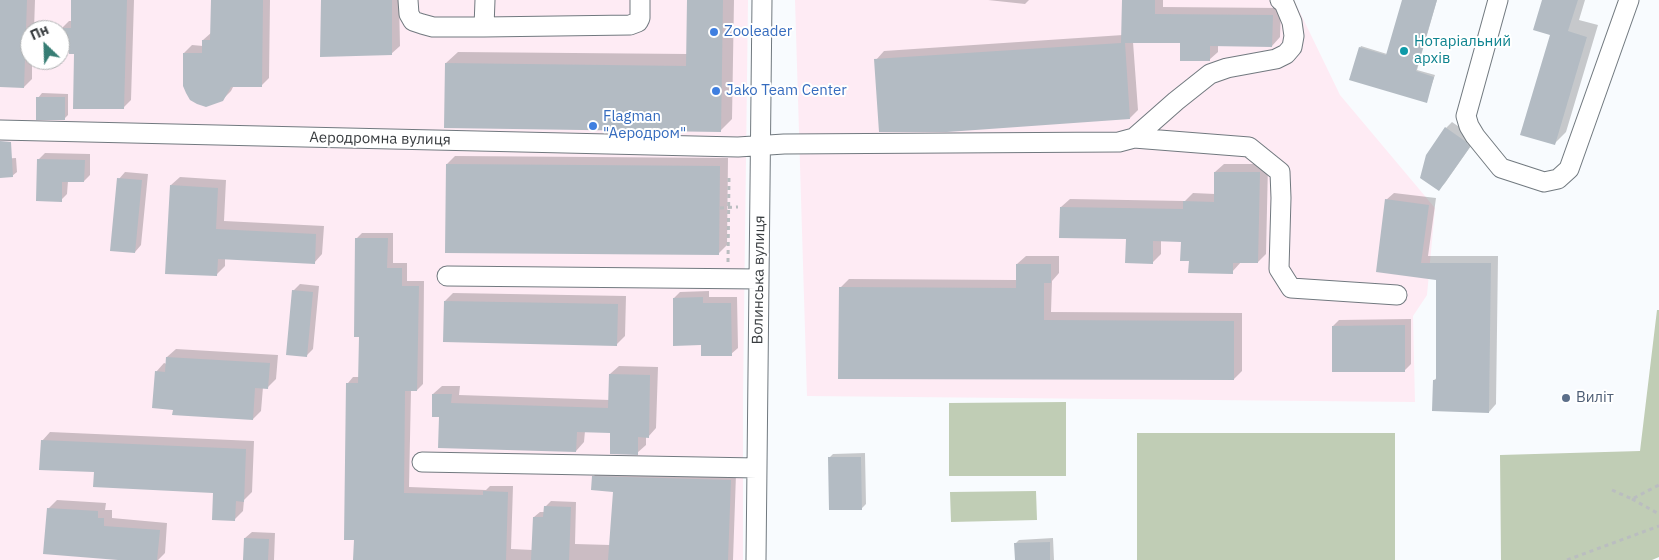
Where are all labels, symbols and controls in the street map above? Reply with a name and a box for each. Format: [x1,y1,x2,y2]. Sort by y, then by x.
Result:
north arrow [20,20,70,70]
text: Пн [27,20,51,44]
place label: Zooleader [724,23,792,41]
marker: Zooleader [708,26,720,38]
place label: Нотаріальний архів [1414,33,1511,68]
marker: Нотаріальний архів [1398,45,1410,57]
place label: Jako Team Center [726,82,847,100]
marker: Jako Team Center [710,85,722,97]
place label: Flagman "Аеродром" [603,108,686,143]
marker: Flagman "Аеродром" [587,120,599,132]
street label: Аеродромна вулиця [309,129,451,149]
street label: Волинська вулиця [749,215,769,345]
place label: Виліт [1576,389,1614,407]
marker: Виліт [1560,392,1572,404]

